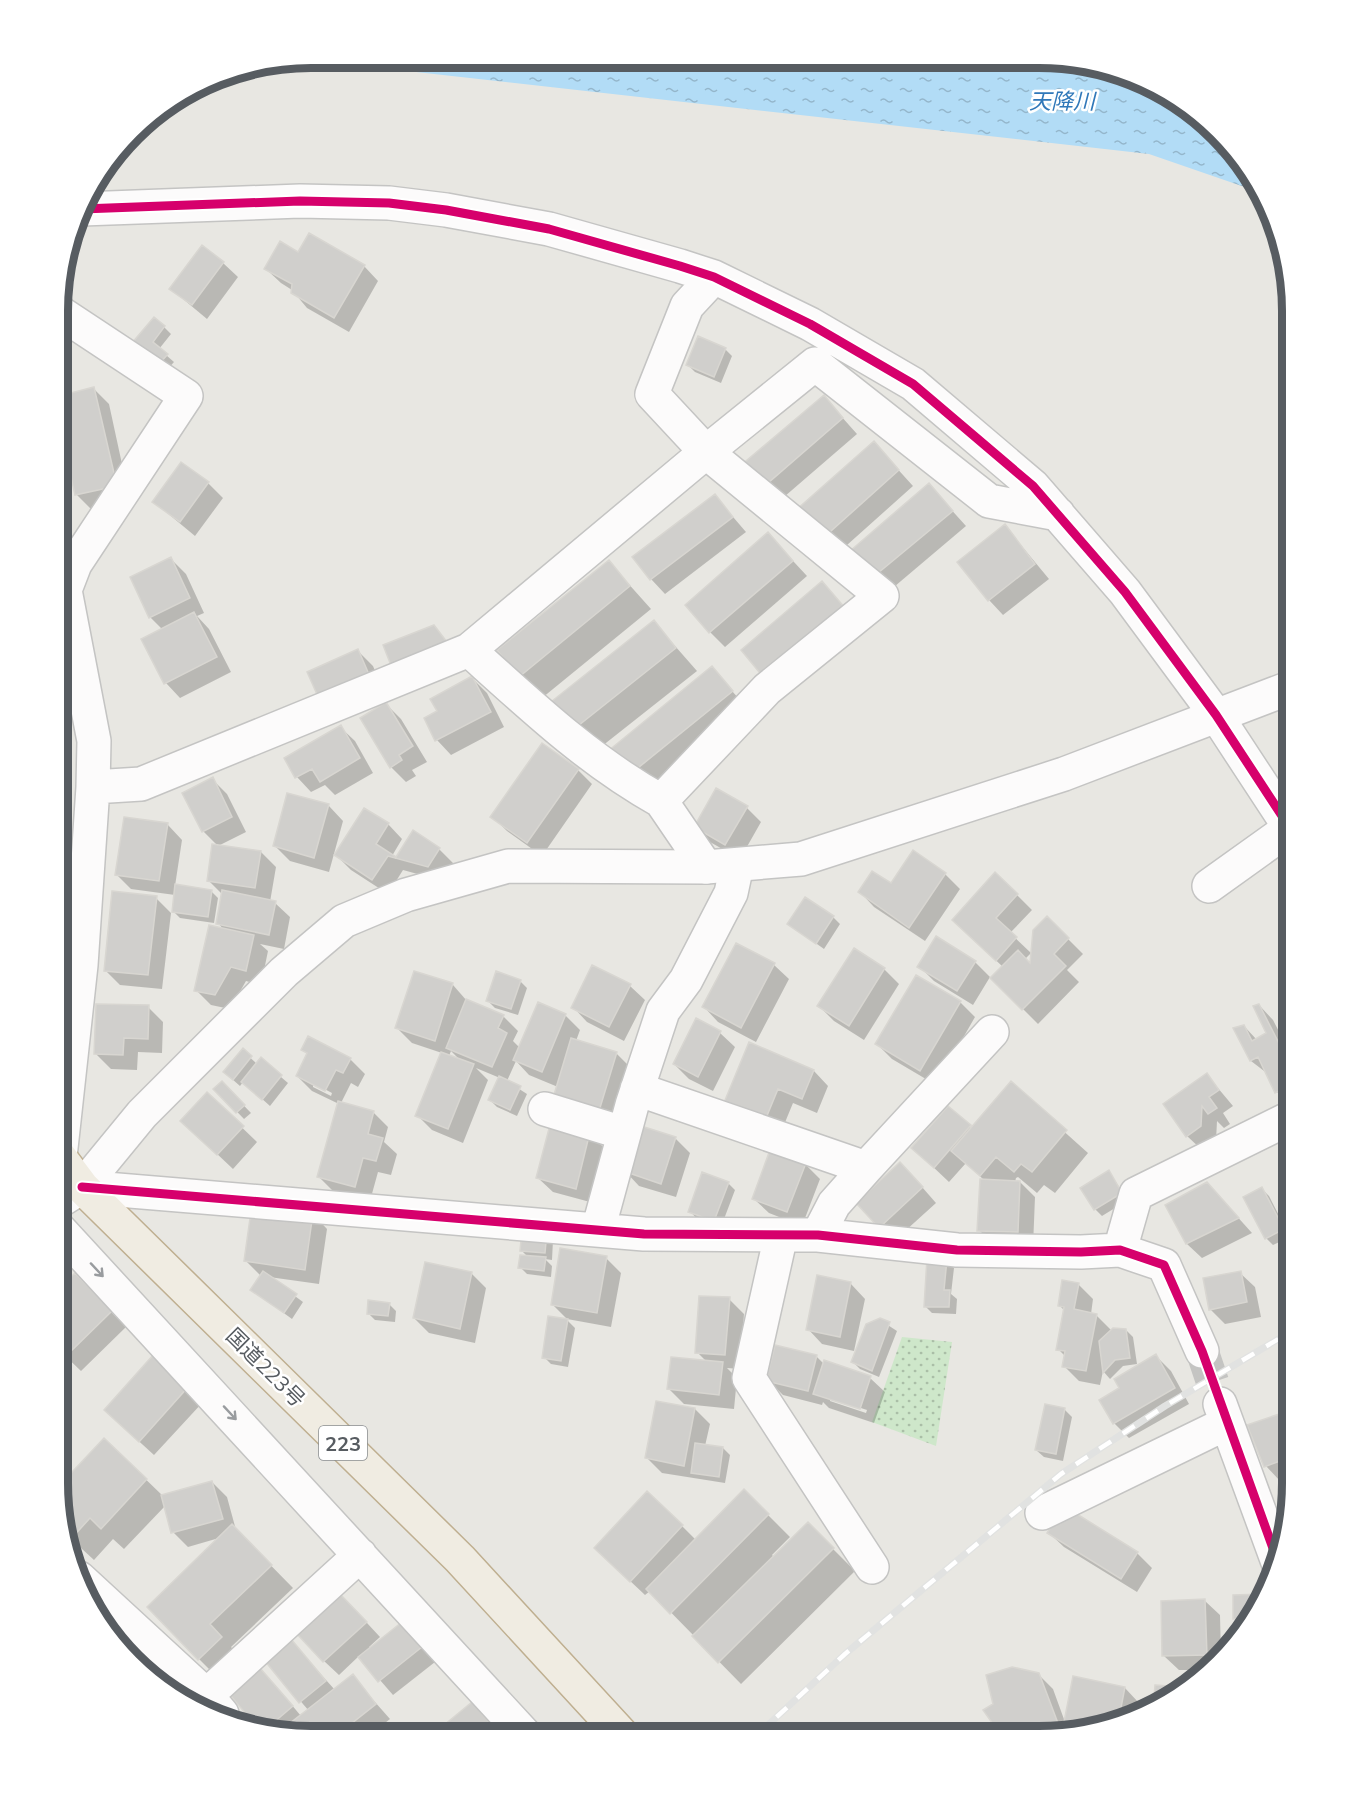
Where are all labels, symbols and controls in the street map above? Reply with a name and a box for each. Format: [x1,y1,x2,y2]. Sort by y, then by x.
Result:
water label: 天降川 [1029,87,1097,115]
one-way arrow [90,1263,104,1278]
street label: 国道223号 [221,1322,311,1412]
one-way arrow [223,1406,237,1421]
road number: 223 [319,1426,367,1460]

